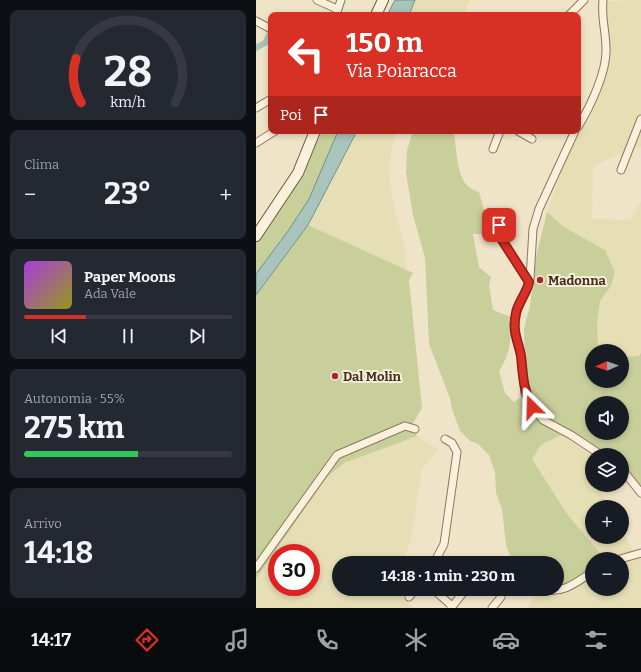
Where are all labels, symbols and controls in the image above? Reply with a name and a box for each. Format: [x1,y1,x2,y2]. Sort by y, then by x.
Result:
text: 150 m [346,26,423,59]
icon: left [280,28,332,80]
text: 28 [104,47,152,97]
text: Via Poiaracca [346,60,457,82]
text: km/h [110,93,146,110]
icon: arrive [310,104,332,126]
text: Poi [280,106,302,124]
text: Clima [24,157,59,172]
text: 23° [104,176,151,212]
text: − [24,181,36,208]
text: + [219,181,232,208]
pin [482,208,516,242]
icon: arrive [488,214,510,236]
text: Paper Moons [84,268,176,286]
place label: Madonna [548,273,607,288]
marker: Madonna [535,275,545,285]
text: Ada Vale [84,286,136,301]
icon: previous [48,325,70,347]
icon: pause [117,325,139,347]
icon: next [186,325,208,347]
north arrow [585,344,629,388]
map controls [585,344,629,596]
place label: Dal Molin [343,369,402,384]
marker: Dal Molin [330,371,340,381]
position arrow [511,386,553,428]
text: Autonomia · 55% [24,391,125,406]
button: sound [585,396,629,440]
text: 275 km [24,410,124,446]
button: layers [585,448,629,492]
button: + [585,500,629,544]
text: Arrivo [24,516,62,531]
text: 14:18 [24,535,93,571]
speed limit sign: 30 [268,544,320,596]
button: − [585,552,629,596]
text: 14:18 · 1 min · 230 m [381,567,515,585]
icon: directions [133,626,161,654]
icon: music [223,626,251,654]
icon: phone [313,626,341,654]
icon: climate [402,626,430,654]
icon: car [492,626,520,654]
icon: filters [582,626,610,654]
text: 14:17 [31,629,71,651]

